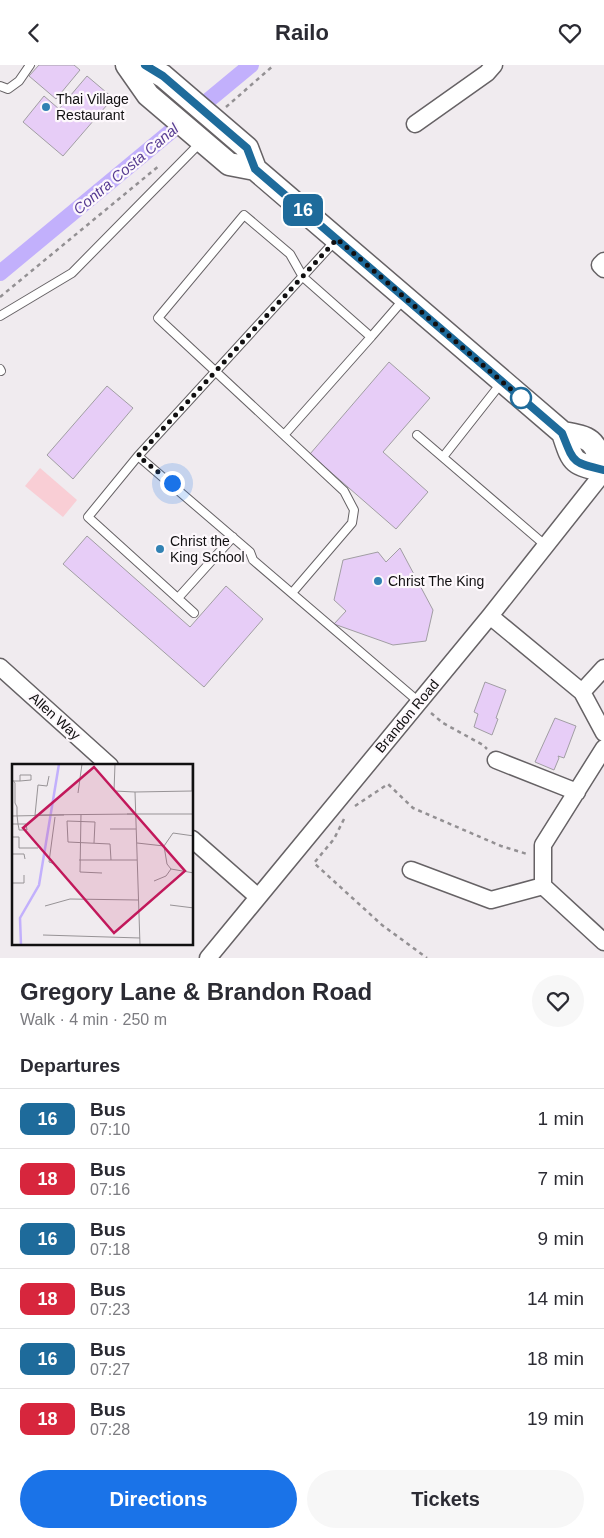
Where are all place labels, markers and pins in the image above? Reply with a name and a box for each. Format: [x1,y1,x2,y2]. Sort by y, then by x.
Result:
place label: Thai Village Restaurant [56,91,129,123]
marker: Thai Village Restaurant [40,101,52,113]
unlabelled marker [510,387,532,409]
place label: Christ the King School [170,533,245,565]
marker: Christ the King School [154,543,166,555]
place label: Christ The King [388,573,484,589]
marker: Christ The King [372,575,384,587]

